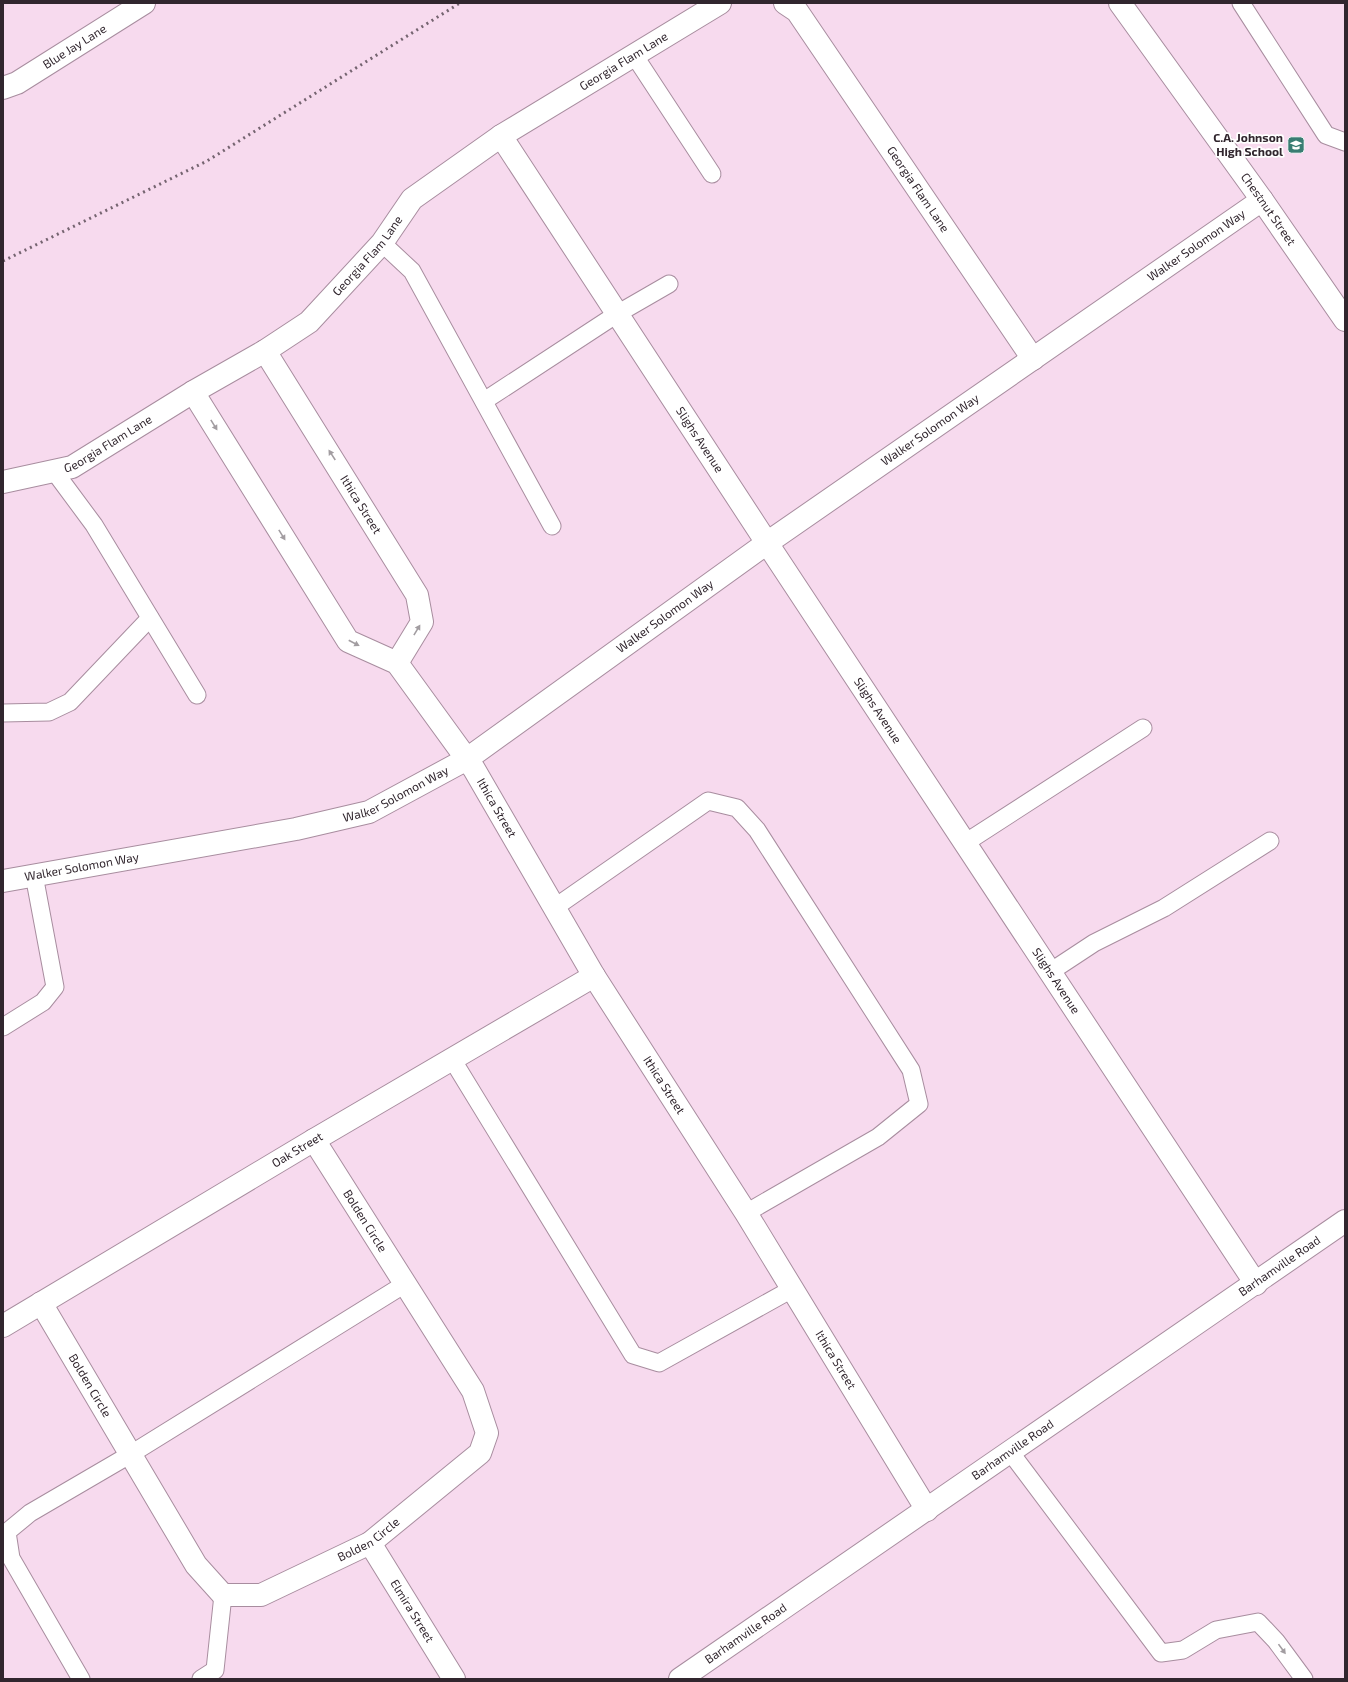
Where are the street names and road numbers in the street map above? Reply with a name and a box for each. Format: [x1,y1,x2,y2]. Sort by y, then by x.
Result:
street label: Blue Jay Lane [40,21,108,71]
street label: Georgia Flam Lane [577,29,670,93]
street label: Georgia Flam Lane [885,143,953,234]
street label: Chestnut Street [1239,170,1299,248]
street label: Walker Solomon Way [1144,205,1248,283]
street label: Georgia Flam Lane [329,213,405,298]
street label: Walker Solomon Way [878,390,982,468]
street label: Slighs Avenue [674,404,727,475]
street label: Georgia Flam Lane [63,411,154,475]
street label: Ithica Street [338,472,385,536]
street label: Walker Solomon Way [613,576,716,655]
street label: Slighs Avenue [852,675,905,746]
street label: Walker Solomon Way [341,762,451,824]
street label: Ithica Street [475,775,520,840]
street label: Walker Solomon Way [23,849,141,883]
street label: Slighs Avenue [1030,945,1084,1016]
street label: Ithica Street [641,1053,689,1117]
street label: Oak Street [269,1128,325,1170]
street label: Bolden Circle [341,1187,391,1254]
street label: Barhamville Road [1235,1232,1323,1298]
street label: Ithica Street [813,1328,860,1392]
street label: Bolden Circle [67,1351,115,1419]
street label: Barhamville Road [969,1416,1056,1482]
street label: Bolden Circle [335,1514,402,1564]
street label: Elmira Street [388,1577,438,1645]
street label: Barhamville Road [702,1600,789,1666]

